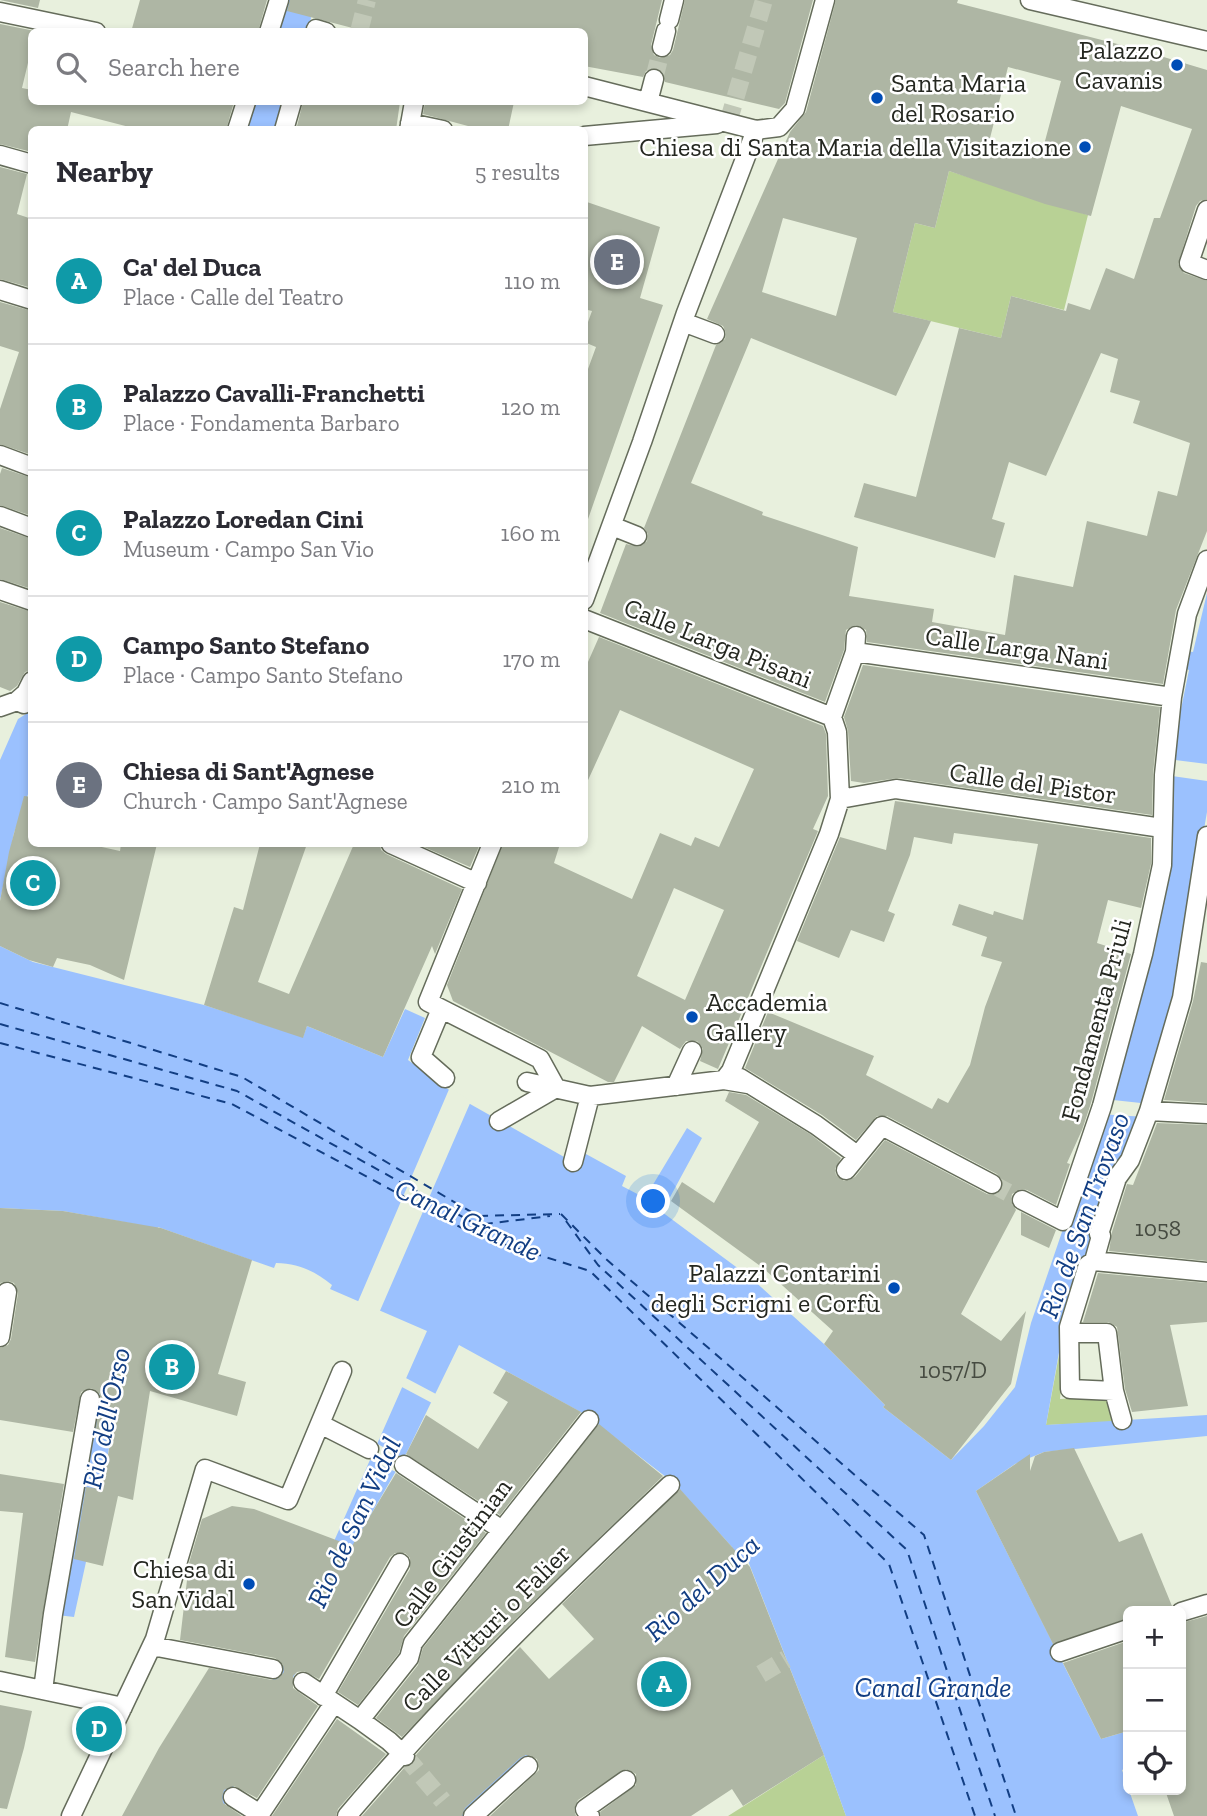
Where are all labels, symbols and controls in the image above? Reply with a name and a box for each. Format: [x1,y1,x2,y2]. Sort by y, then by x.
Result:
search box [28,28,588,105]
place label: Palazzo Cavanis [1075,34,1163,96]
icon: search [52,48,90,86]
text: Search here [108,51,240,83]
marker: Palazzo Cavanis [1169,57,1185,73]
place label: Santa Maria del Rosario [891,67,1027,129]
marker: Santa Maria del Rosario [869,90,885,106]
place label: Chiesa di Santa Maria della Visitazione [639,131,1071,163]
marker: Chiesa di Santa Maria della Visitazione [1077,139,1093,155]
text: Nearby [56,154,153,190]
text: 5 results [475,158,560,186]
pin: E [594,236,640,288]
text: Ca' del Duca [123,251,261,283]
text: A [71,267,87,295]
text: 110 m [504,267,560,295]
text: Place · Calle del Teatro [123,283,344,311]
text: Palazzo Cavalli-Franchetti [123,377,425,409]
text: B [72,393,86,421]
text: 120 m [501,393,560,421]
text: Place · Fondamenta Barbaro [123,409,400,437]
text: Palazzo Loredan Cini [123,503,363,535]
text: C [72,519,86,547]
text: 160 m [501,519,560,547]
text: Museum · Campo San Vio [123,535,374,563]
street label: Calle Larga Pisani [619,591,817,695]
street label: Calle Larga Nani [923,619,1111,677]
text: Campo Santo Stefano [123,629,369,661]
text: D [71,645,87,673]
text: 170 m [502,645,560,673]
text: Place · Campo Santo Stefano [123,661,403,689]
text: Chiesa di Sant'Agnese [123,755,374,787]
street label: Calle del Pistor [948,755,1118,811]
text: E [72,771,86,799]
text: 210 m [501,771,560,799]
text: Church · Campo Sant'Agnese [123,787,408,815]
pin: C [10,857,56,909]
street label: Fondamenta Priuli [1054,915,1138,1125]
place label: Accademia Gallery [706,986,828,1048]
marker: Accademia Gallery [684,1009,700,1025]
water label: Rio de San Trovaso [1032,1108,1136,1322]
water label: Canal Grande [390,1172,546,1268]
your location [636,1184,670,1218]
house number: 1058 [1135,1214,1181,1242]
place label: Palazzi Contarini degli Scrigni e Corfù [651,1257,880,1319]
marker: Palazzi Contarini degli Scrigni e Corfù [886,1280,902,1296]
pin: B [149,1341,195,1393]
water label: Rio dell'Orso [75,1344,137,1492]
house number: 1057/D [919,1356,987,1384]
water label: Rio de San Vidal [300,1432,408,1612]
street label: Calle Giustinian [385,1472,519,1634]
water label: Rio del Duca [638,1528,766,1648]
street label: Calle Vitturi o Falier [395,1537,577,1719]
place label: Chiesa di San Vidal [131,1553,235,1615]
marker: Chiesa di San Vidal [241,1576,257,1592]
map controls [1123,1606,1186,1795]
button: + [1123,1606,1186,1669]
pin: A [641,1658,687,1710]
button: − [1123,1669,1186,1732]
water label: Canal Grande [854,1671,1012,1704]
pin: D [76,1703,122,1755]
button: locate [1123,1732,1186,1795]

